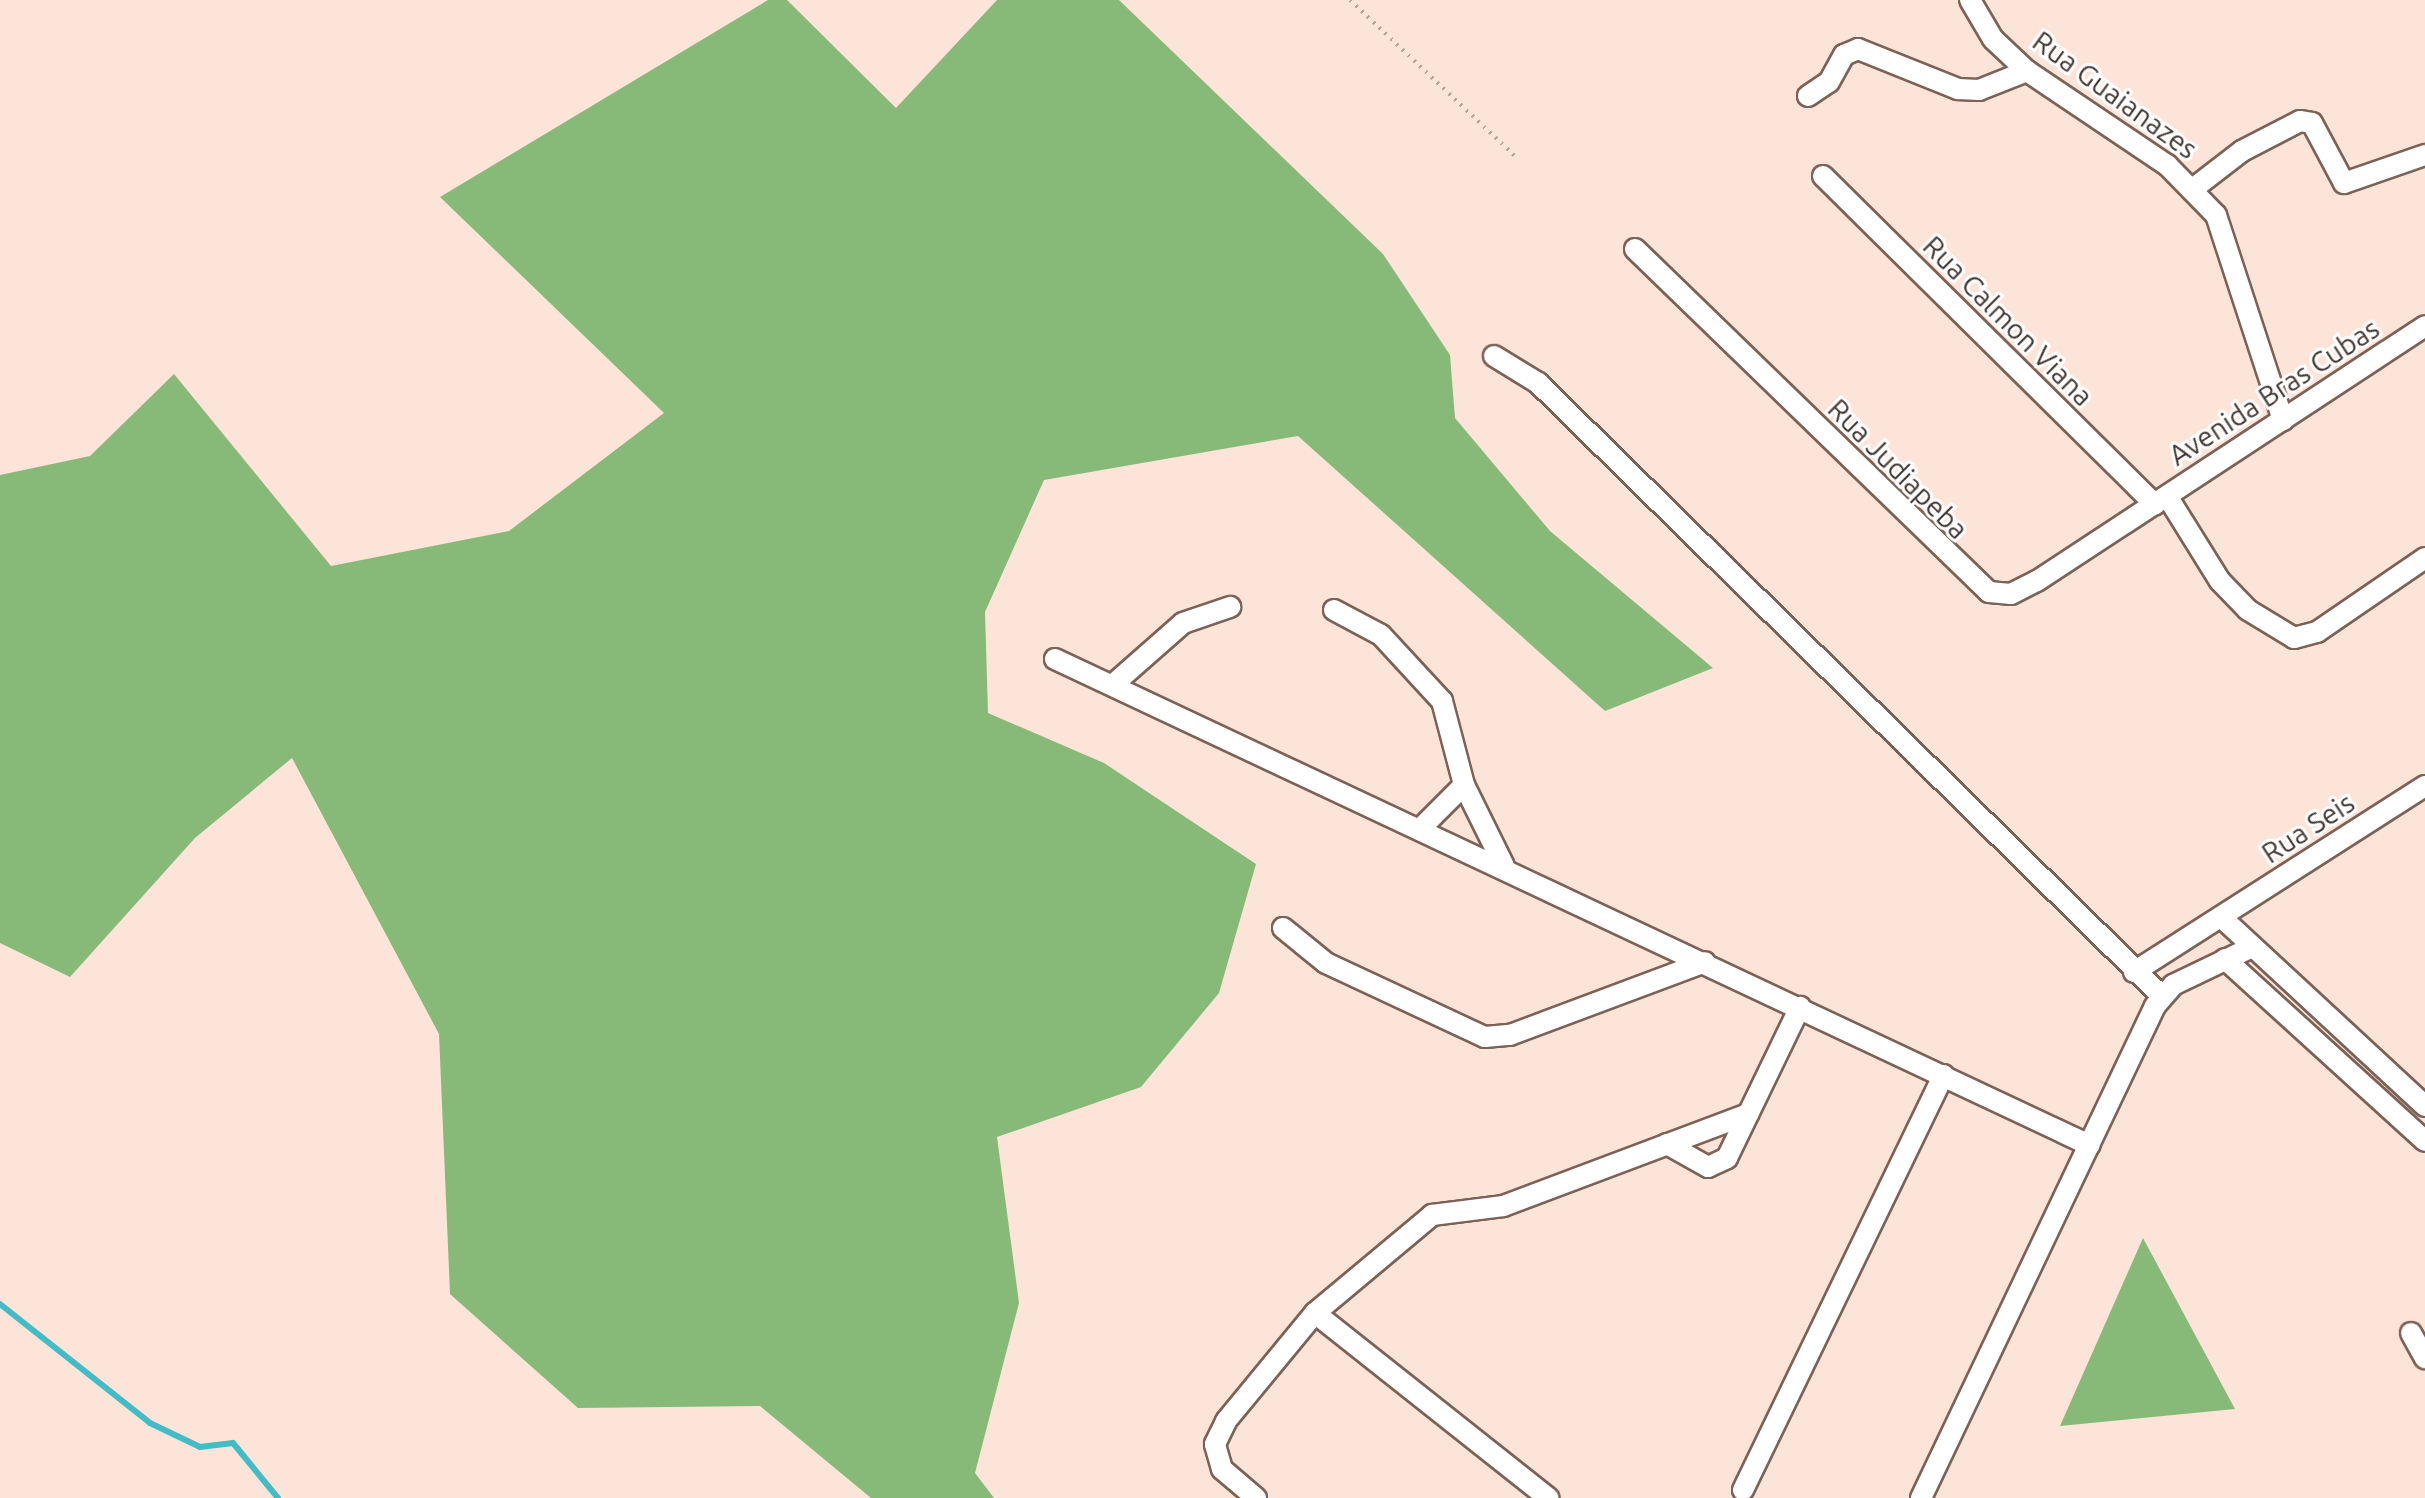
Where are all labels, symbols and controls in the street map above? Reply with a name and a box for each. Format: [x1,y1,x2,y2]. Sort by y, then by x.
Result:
street label: Rua Guaianazes [2026,24,2204,166]
street label: Rua Calmon Viana [1916,229,2100,413]
street label: Avenida Bras Cubas [2163,311,2385,473]
street label: Rua Judiapeba [1821,392,1975,546]
street label: Rua Seis [2256,786,2360,870]

